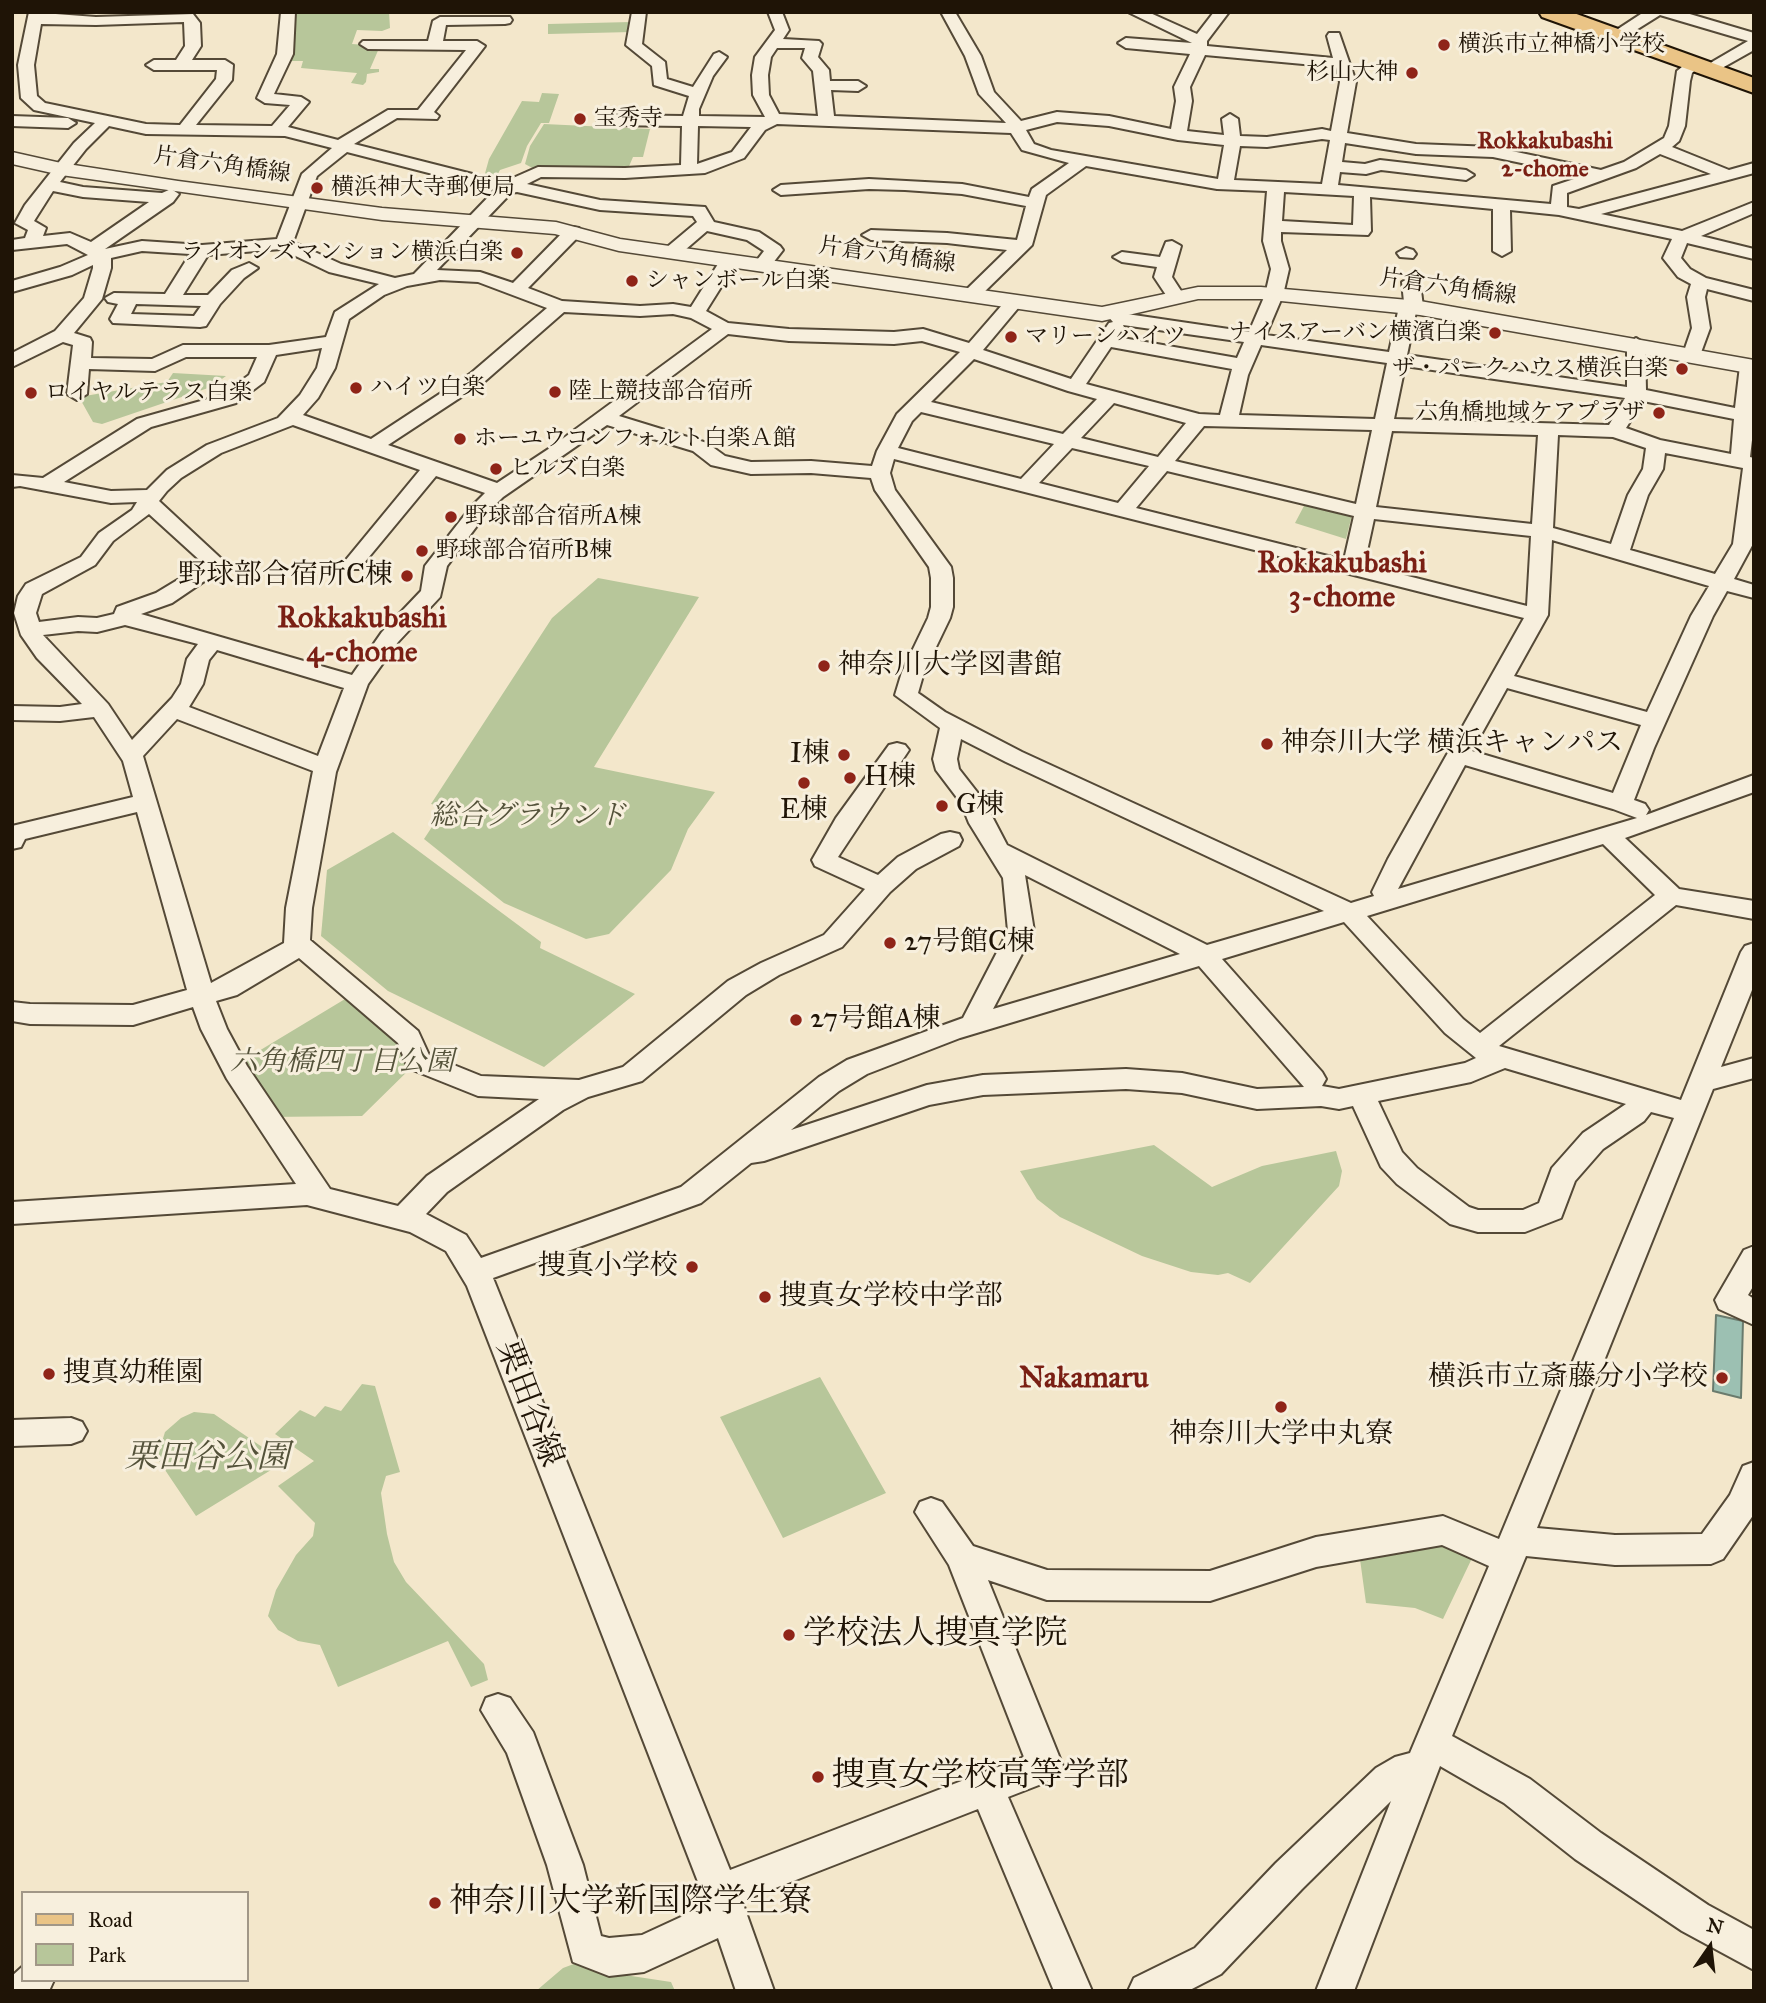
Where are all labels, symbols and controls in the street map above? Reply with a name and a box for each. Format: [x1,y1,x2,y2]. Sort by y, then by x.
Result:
place label: 横浜市立神橋小学校 [1458,31,1665,59]
marker: 横浜市立神橋小学校 [1436,37,1452,53]
place label: 杉山大神 [1306,59,1398,87]
marker: 杉山大神 [1404,65,1420,81]
place label: 宝秀寺 [594,105,663,133]
marker: 宝秀寺 [572,111,588,127]
district label: Rokkakubashi 2-chome [1477,128,1613,184]
street label: 片倉六角橋線 [152,143,292,189]
place label: 横浜神大寺郵便局 [331,174,515,202]
marker: 横浜神大寺郵便局 [309,180,325,196]
street label: 片倉六角橋線 [817,233,957,279]
place label: ライオンズマンション横浜白楽 [181,239,503,267]
marker: ライオンズマンション横浜白楽 [509,245,525,261]
street label: 片倉六角橋線 [1378,265,1518,311]
place label: シャンボール白楽 [646,267,830,295]
marker: シャンボール白楽 [624,273,640,289]
place label: ナイスアーバン横濱白楽 [1229,319,1481,347]
place label: マリーンハイツ [1025,323,1186,351]
marker: ナイスアーバン横濱白楽 [1487,325,1503,341]
marker: マリーンハイツ [1003,329,1019,345]
place label: ザ・パークハウス横浜白楽 [1392,355,1668,383]
marker: ザ・パークハウス横浜白楽 [1674,361,1690,377]
place label: ハイツ白楽 [370,374,485,402]
place label: 陸上競技部合宿所 [569,378,753,406]
place label: ロイヤルテラス白楽 [45,379,252,407]
marker: ハイツ白楽 [348,380,364,396]
marker: 陸上競技部合宿所 [547,384,563,400]
marker: ロイヤルテラス白楽 [23,385,39,401]
place label: 六角橋地域ケアプラザ [1415,399,1645,427]
marker: 六角橋地域ケアプラザ [1651,405,1667,421]
place label: ホーユウコンフォルト白楽Ａ館 [474,425,796,453]
marker: ホーユウコンフォルト白楽Ａ館 [452,431,468,447]
place label: ヒルズ白楽 [510,455,625,483]
marker: ヒルズ白楽 [488,461,504,477]
place label: 野球部合宿所A棟 [465,503,641,531]
marker: 野球部合宿所A棟 [443,509,459,525]
place label: 野球部合宿所B棟 [436,537,612,565]
marker: 野球部合宿所B棟 [414,543,430,559]
district label: Rokkakubashi 3-chome [1257,547,1427,618]
place label: 野球部合宿所C棟 [178,559,393,593]
marker: 野球部合宿所C棟 [399,568,415,584]
district label: Rokkakubashi 4-chome [277,602,447,672]
place label: 神奈川大学図書館 [838,649,1062,683]
marker: 神奈川大学図書館 [816,658,832,674]
place label: 神奈川大学 横浜キャンパス [1281,727,1623,761]
marker: 神奈川大学 横浜キャンパス [1259,736,1275,752]
place label: I棟 [790,738,830,772]
marker: I棟 [836,747,852,763]
place label: H棟 [864,761,916,795]
marker: H棟 [842,770,858,786]
marker: E棟 [796,775,812,791]
place label: G棟 [956,789,1004,823]
place label: E棟 [780,794,828,828]
marker: G棟 [934,798,950,814]
park label: 総合グラウンド [430,800,626,834]
place label: 27号館C棟 [904,926,1035,960]
marker: 27号館C棟 [882,935,898,951]
place label: 27号館A棟 [810,1003,941,1037]
marker: 27号館A棟 [788,1012,804,1028]
park label: 六角橋四丁目公園 [230,1046,454,1080]
place label: 捜真小学校 [538,1250,678,1284]
marker: 捜真小学校 [684,1259,700,1275]
place label: 捜真女学校中学部 [779,1280,1003,1314]
marker: 捜真女学校中学部 [757,1289,773,1305]
street label: 栗田谷線 [486,1335,570,1473]
place label: 捜真幼稚園 [63,1357,203,1391]
place label: 横浜市立斎藤分小学校 [1428,1361,1708,1395]
district label: Nakamaru [1019,1362,1149,1398]
marker: 捜真幼稚園 [41,1366,57,1382]
marker: 横浜市立斎藤分小学校 [1714,1370,1730,1386]
marker: 神奈川大学中丸寮 [1273,1399,1289,1415]
place label: 神奈川大学中丸寮 [1169,1418,1393,1452]
park label: 栗田谷公園 [125,1439,289,1479]
place label: 学校法人捜真学院 [803,1615,1067,1655]
marker: 学校法人捜真学院 [781,1627,797,1643]
place label: 捜真女学校高等学部 [832,1757,1129,1797]
marker: 捜真女学校高等学部 [810,1769,826,1785]
place label: 神奈川大学新国際学生寮 [449,1883,812,1923]
legend [21,1891,248,1982]
marker: 神奈川大学新国際学生寮 [427,1895,443,1911]
text: Road [88,1907,133,1933]
north arrow [1675,1912,1745,1982]
text: N [1705,1913,1726,1939]
text: Park [88,1942,126,1968]

